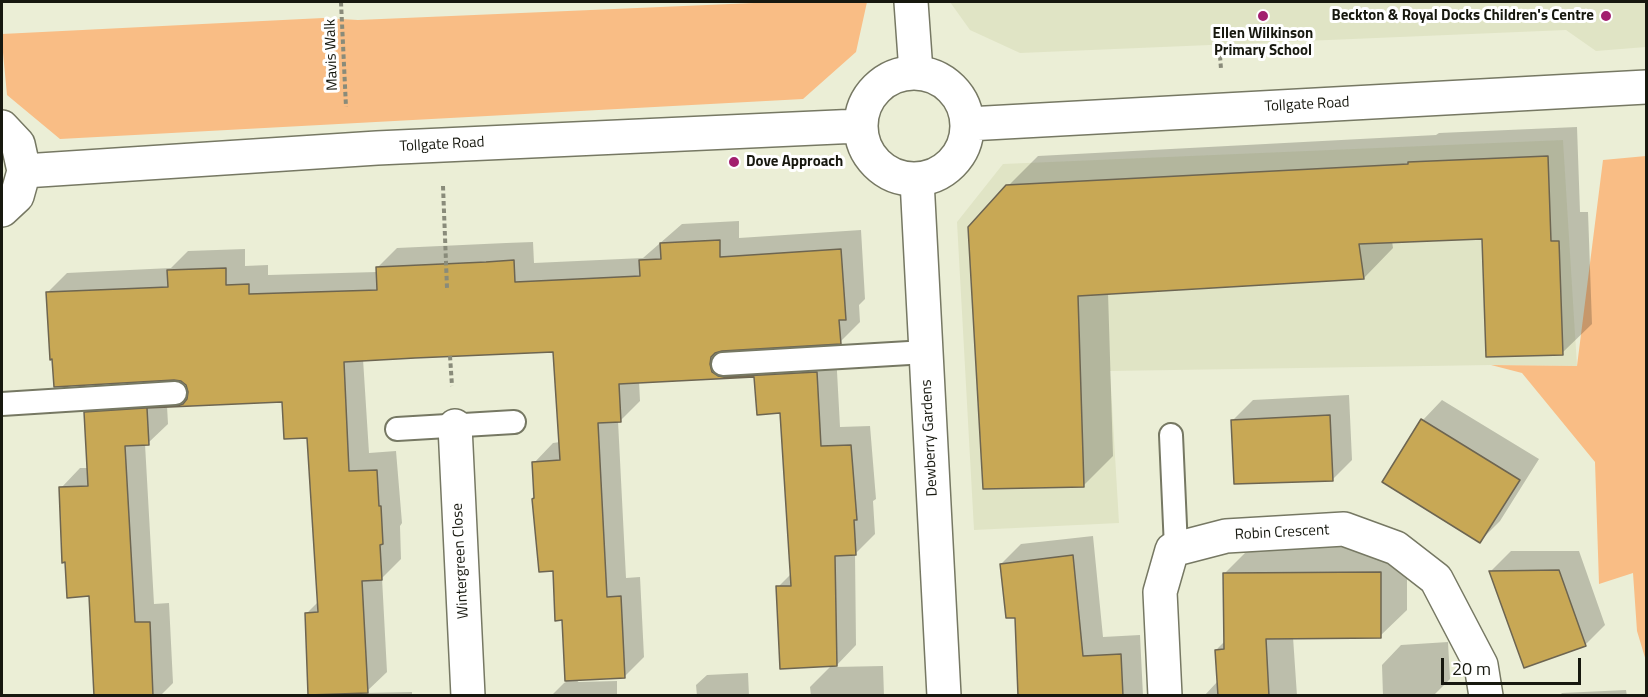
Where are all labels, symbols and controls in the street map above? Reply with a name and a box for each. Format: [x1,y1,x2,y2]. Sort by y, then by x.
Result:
place label: Beckton & Royal Docks Children's Centre [1332,7,1594,25]
marker: Ellen Wilkinson Primary School [1256,9,1270,23]
marker: Beckton & Royal Docks Children's Centre [1599,9,1613,23]
street label: Mavis Walk [322,19,342,91]
place label: Ellen Wilkinson Primary School [1213,25,1313,60]
street label: Tollgate Road [1264,94,1350,116]
street label: Tollgate Road [399,134,485,156]
place label: Dove Approach [746,153,843,171]
marker: Dove Approach [727,155,741,169]
street label: Dewberry Gardens [918,379,942,497]
street label: Wintergreen Close [449,503,473,619]
street label: Robin Crescent [1234,522,1330,544]
scale bar [1444,646,1584,684]
text: 20 m [1452,655,1491,682]

